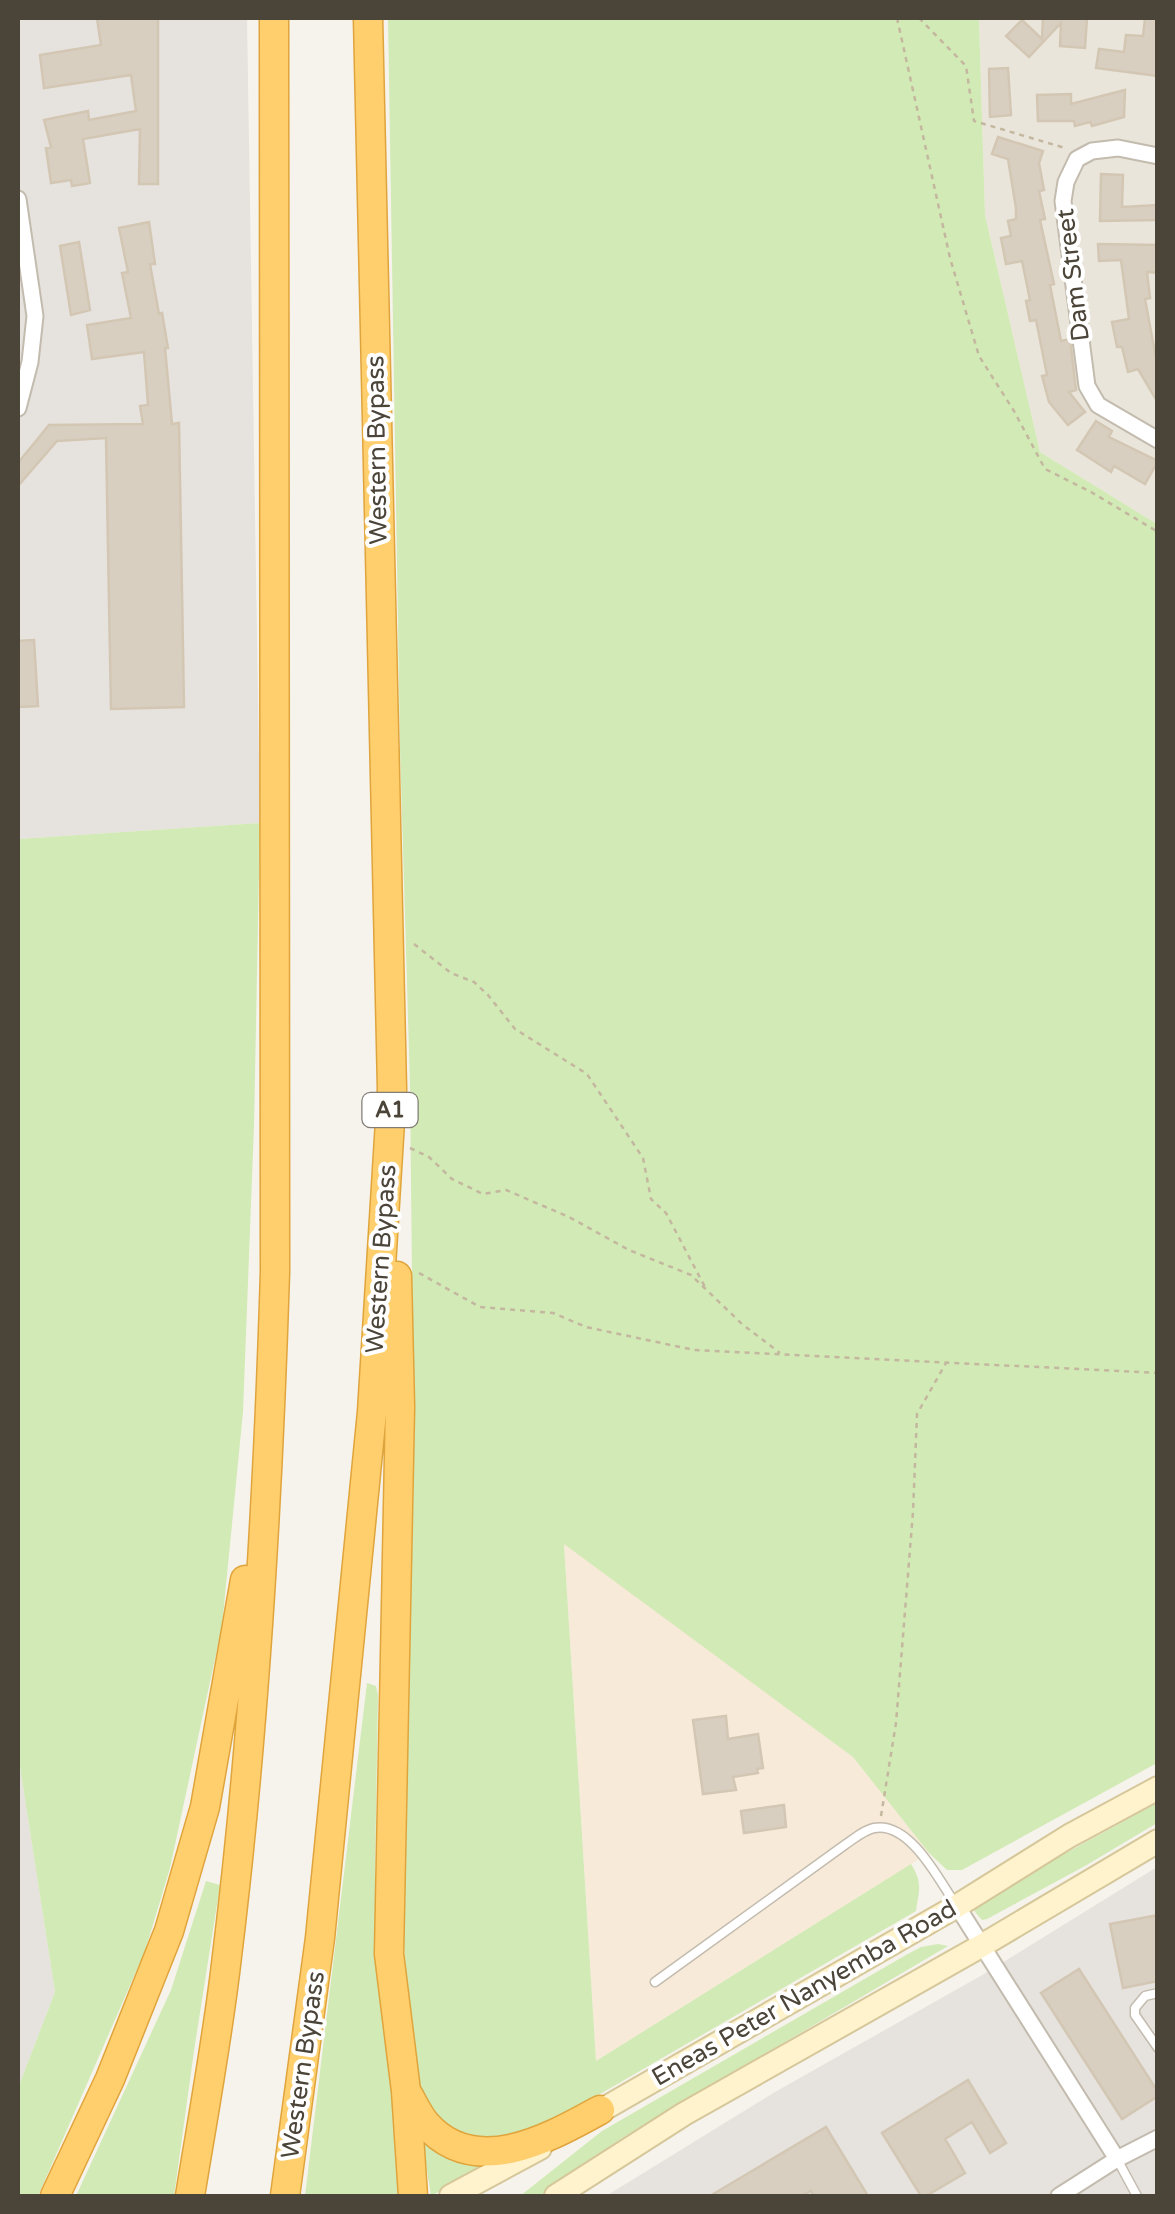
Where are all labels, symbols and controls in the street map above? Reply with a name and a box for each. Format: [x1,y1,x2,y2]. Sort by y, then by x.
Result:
street label: Dam Street [1050,206,1096,343]
street label: Western Bypass [360,355,394,545]
road number: A1 [362,1093,418,1127]
street label: Western Bypass [359,1164,403,1354]
street label: Eneas Peter Nanyemba Road [646,1893,962,2093]
street label: Western Bypass [275,1969,331,2161]

